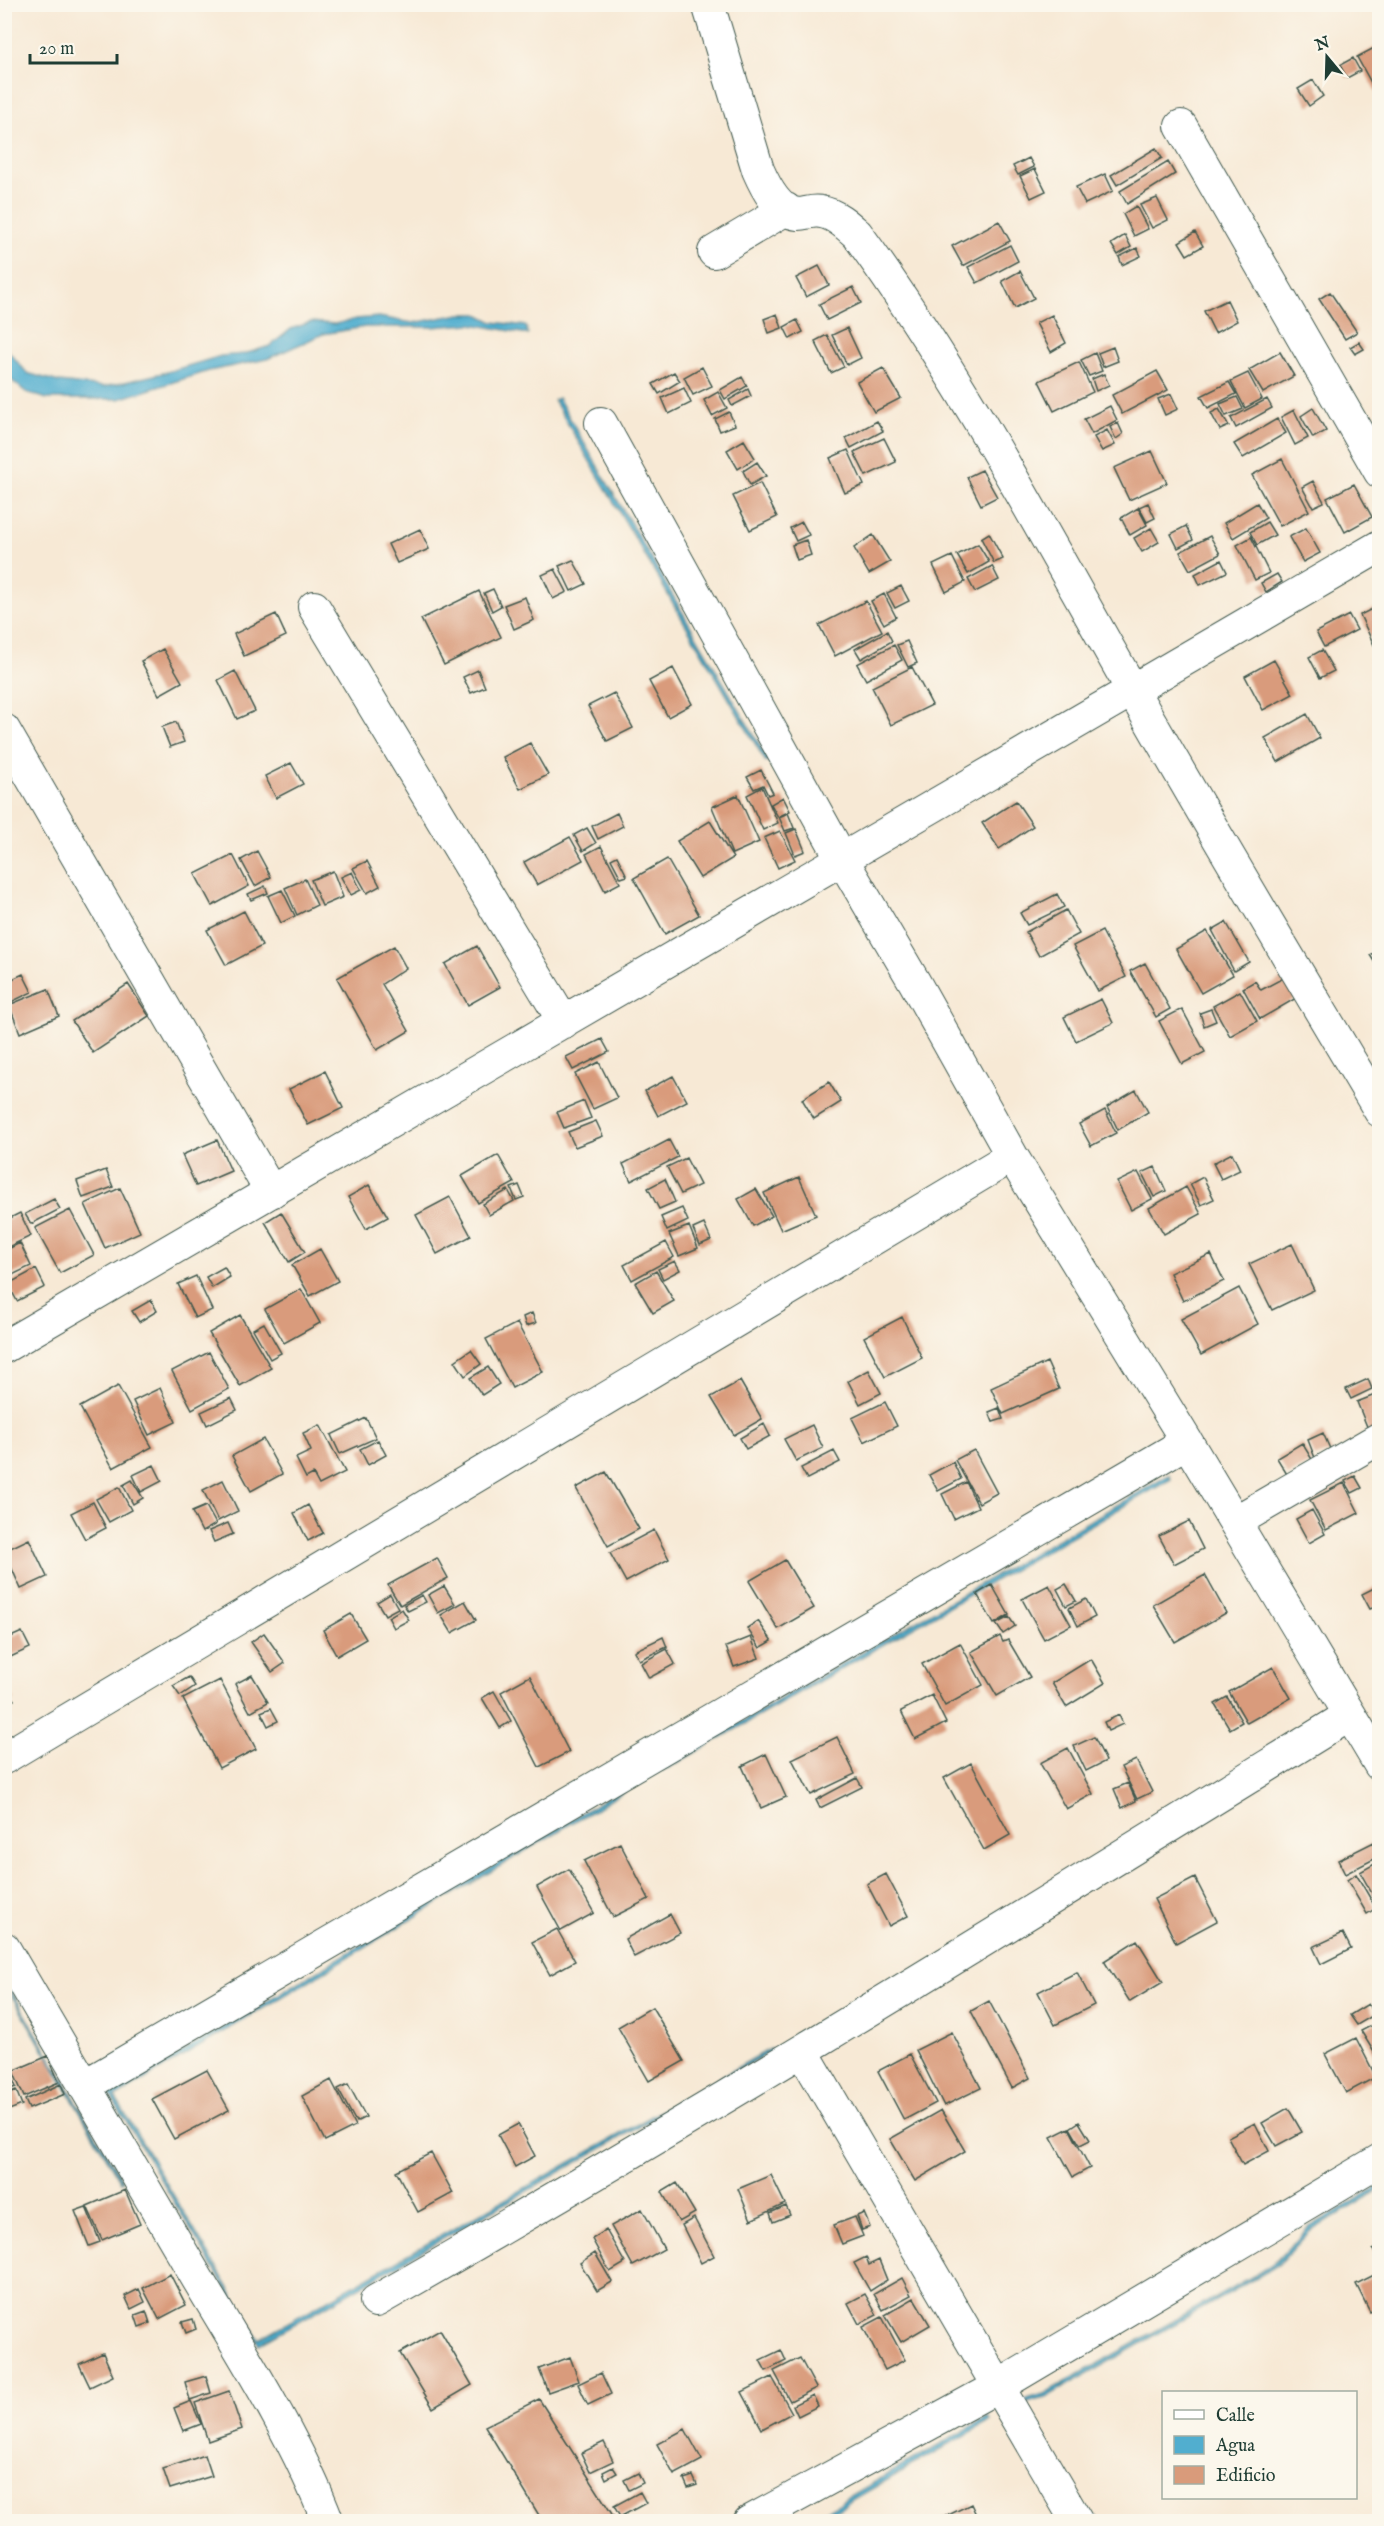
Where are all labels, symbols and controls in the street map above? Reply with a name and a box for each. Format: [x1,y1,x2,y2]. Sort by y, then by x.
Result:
scale bar [30,27,117,65]
north arrow [1297,27,1357,87]
text: N [1312,33,1333,57]
text: 20 m [39,38,74,61]
legend [1162,2391,1357,2499]
text: Calle [1216,2405,1255,2428]
text: Agua [1215,2435,1255,2458]
text: Edificio [1216,2465,1276,2488]

